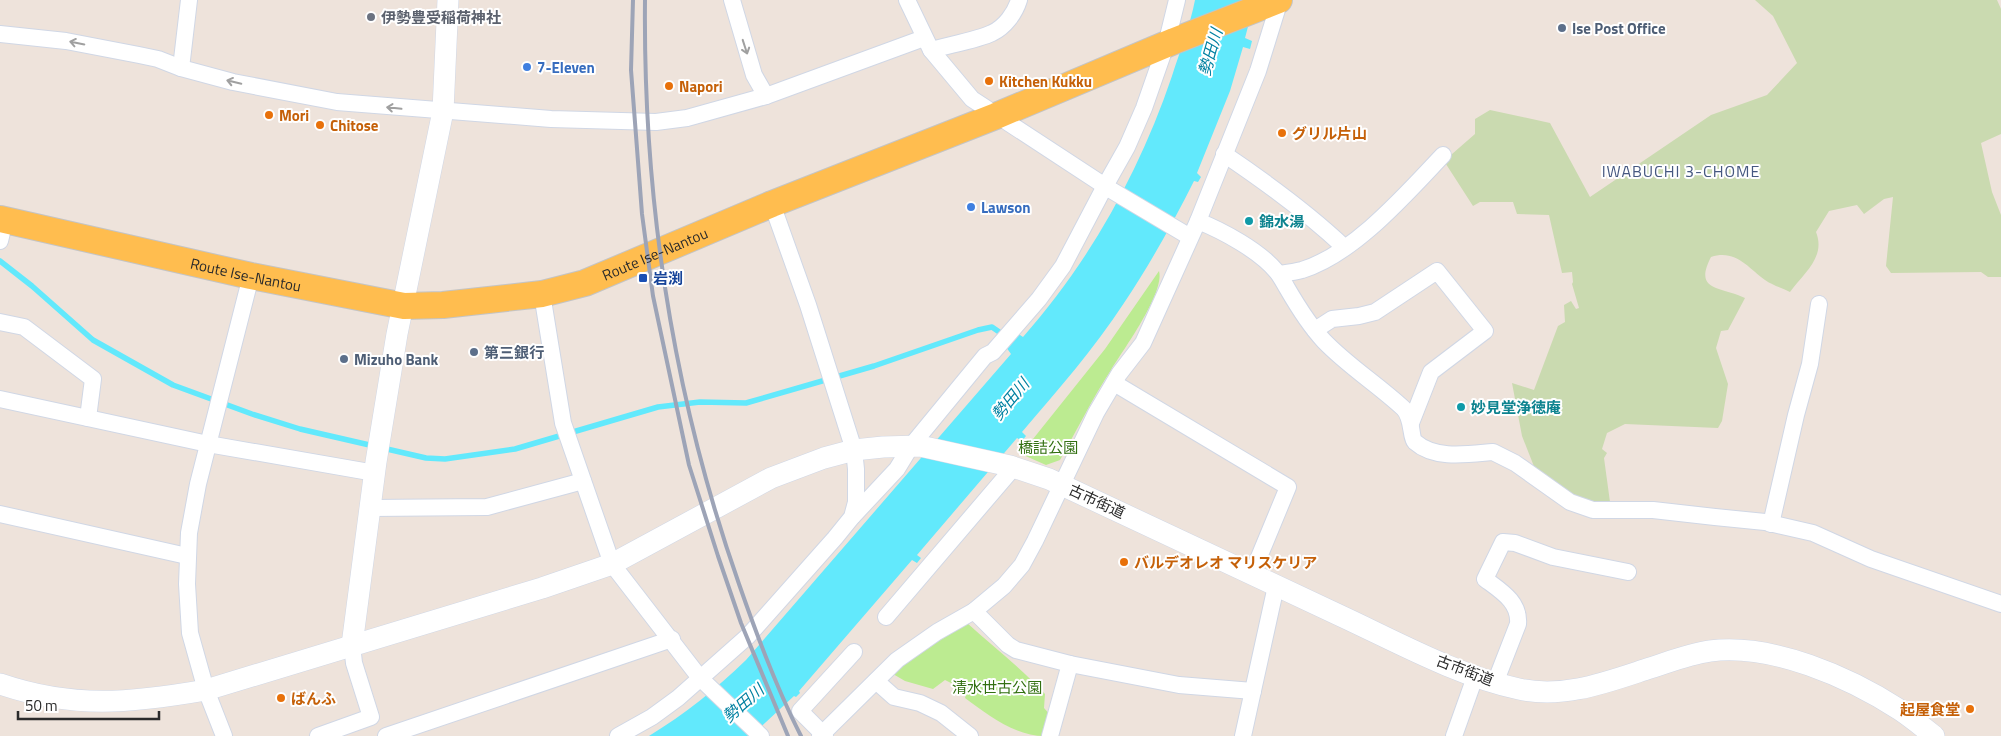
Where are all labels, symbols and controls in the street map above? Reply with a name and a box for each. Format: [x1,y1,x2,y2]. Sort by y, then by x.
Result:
place label: 伊勢豊受稲荷神社 [381,6,501,29]
marker: 伊勢豊受稲荷神社 [365,11,377,23]
place label: Ise Post Office [1572,17,1666,40]
marker: Ise Post Office [1556,22,1568,34]
water label: 勢田川 [1192,24,1229,78]
one-way arrow [69,37,85,47]
one-way arrow [741,39,750,54]
place label: 7-Eleven [537,56,595,79]
marker: 7-Eleven [521,61,533,73]
place label: Kitchen Kukku [999,70,1092,93]
place label: Napori [679,75,723,98]
marker: Kitchen Kukku [983,75,995,87]
one-way arrow [226,77,242,86]
marker: Napori [663,80,675,92]
one-way arrow [387,103,403,112]
place label: Mori [279,104,309,127]
marker: Mori [263,109,275,121]
place label: Chitose [330,114,379,137]
marker: Chitose [314,119,326,131]
place label: グリル片山 [1292,122,1367,145]
marker: グリル片山 [1276,127,1288,139]
district label: IWABUCHI 3-CHOME [1602,159,1760,183]
place label: Lawson [981,196,1031,219]
marker: Lawson [965,201,977,213]
place label: 錦水湯 [1259,210,1304,233]
marker: 錦水湯 [1243,215,1255,227]
street label: Route Ise-Nantou [598,221,711,286]
street label: Route Ise-Nantou [188,251,303,297]
place label: 岩渕 [653,267,683,290]
marker: 岩渕 [637,272,649,284]
place label: 第三銀行 [484,341,544,364]
marker: 第三銀行 [468,346,480,358]
place label: Mizuho Bank [354,348,439,371]
marker: Mizuho Bank [338,353,350,365]
water label: 勢田川 [985,371,1036,425]
place label: 妙見堂浄徳庵 [1471,396,1561,419]
marker: 妙見堂浄徳庵 [1455,401,1467,413]
park label: 橋詰公園 [1018,436,1078,459]
street label: 古市街道 [1065,478,1129,524]
place label: バルデオレオ マリスケリア [1134,551,1317,574]
marker: バルデオレオ マリスケリア [1118,556,1130,568]
street label: 古市街道 [1433,649,1497,691]
park label: 清水世古公園 [952,676,1042,699]
water label: 勢田川 [717,677,770,728]
place label: ばんふ [291,687,336,710]
scale bar [18,688,159,720]
marker: ばんふ [275,692,287,704]
text: 50 m [25,694,58,717]
place label: 起屋食堂 [1900,698,1960,721]
marker: 起屋食堂 [1964,703,1976,715]

